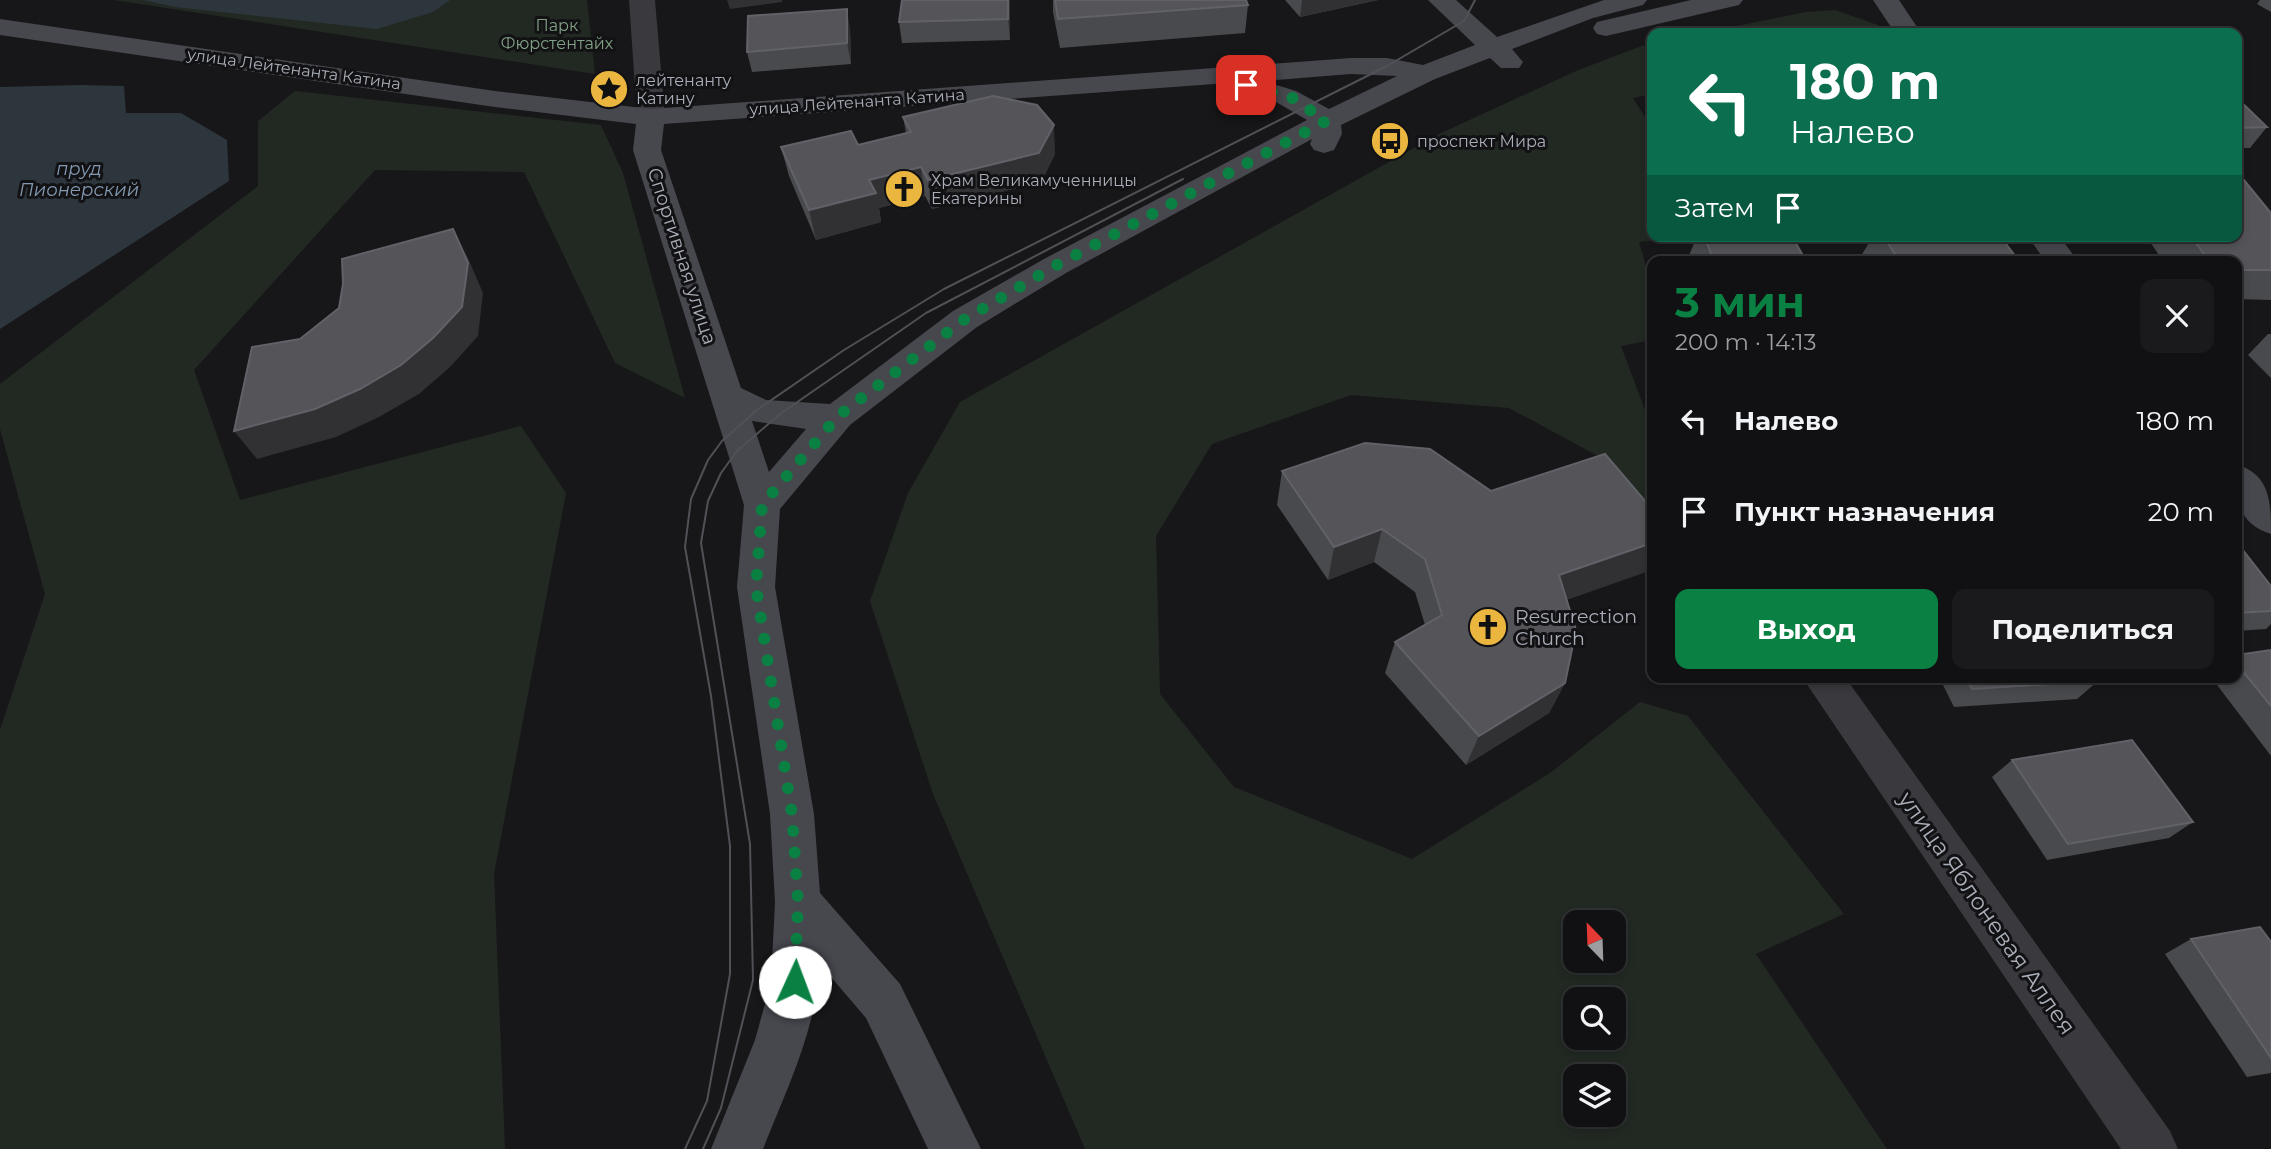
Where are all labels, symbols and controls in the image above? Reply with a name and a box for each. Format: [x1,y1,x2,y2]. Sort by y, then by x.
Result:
park label: Парк Фюрстентайх [501,16,614,53]
street label: улица Лейтенанта Катина [185,44,402,93]
text: 180 m [1790,52,1940,111]
pin [1216,55,1276,115]
icon: left [1675,56,1766,147]
icon: arrive [1227,66,1265,104]
place icon: лейтенанту Катину [588,68,630,110]
place label: лейтенанту Катину [636,71,732,108]
street label: улица Лейтенанта Катина [748,85,965,119]
text: Налево [1790,112,1915,151]
bus stop icon: проспект Мира [1369,120,1411,162]
place label: проспект Мира [1417,132,1546,151]
water label: пруд Пионерский [19,158,139,201]
street label: Спортивная улица [643,165,721,347]
church icon: Храм Великамученницы Екатерины [883,168,925,210]
place label: Храм Великамученницы Екатерины [931,171,1137,208]
icon: arrive [1769,189,1807,227]
text: Затем [1675,192,1755,224]
text: 3 мин [1675,276,1805,328]
button: close [2140,279,2214,353]
text: 200 m · 14:13 [1675,328,1817,356]
icon: left [1675,402,1713,440]
text: Налево [1734,405,1838,437]
text: 180 m [2136,405,2214,437]
icon: arrive [1675,493,1713,531]
text: Пункт назначения [1734,496,1995,528]
text: 20 m [2148,496,2214,528]
button: Выход [1675,589,1938,669]
button: Поделиться [1952,589,2214,669]
place label: Resurrection Church [1515,605,1637,650]
church icon: Resurrection Church [1467,606,1509,648]
street label: улица Яблоневая Аллея [1892,785,2082,1040]
north arrow [1563,910,1626,973]
map controls [1563,910,1626,1127]
position arrow [758,945,832,1019]
button: search [1563,987,1626,1050]
button: layers [1563,1064,1626,1127]

